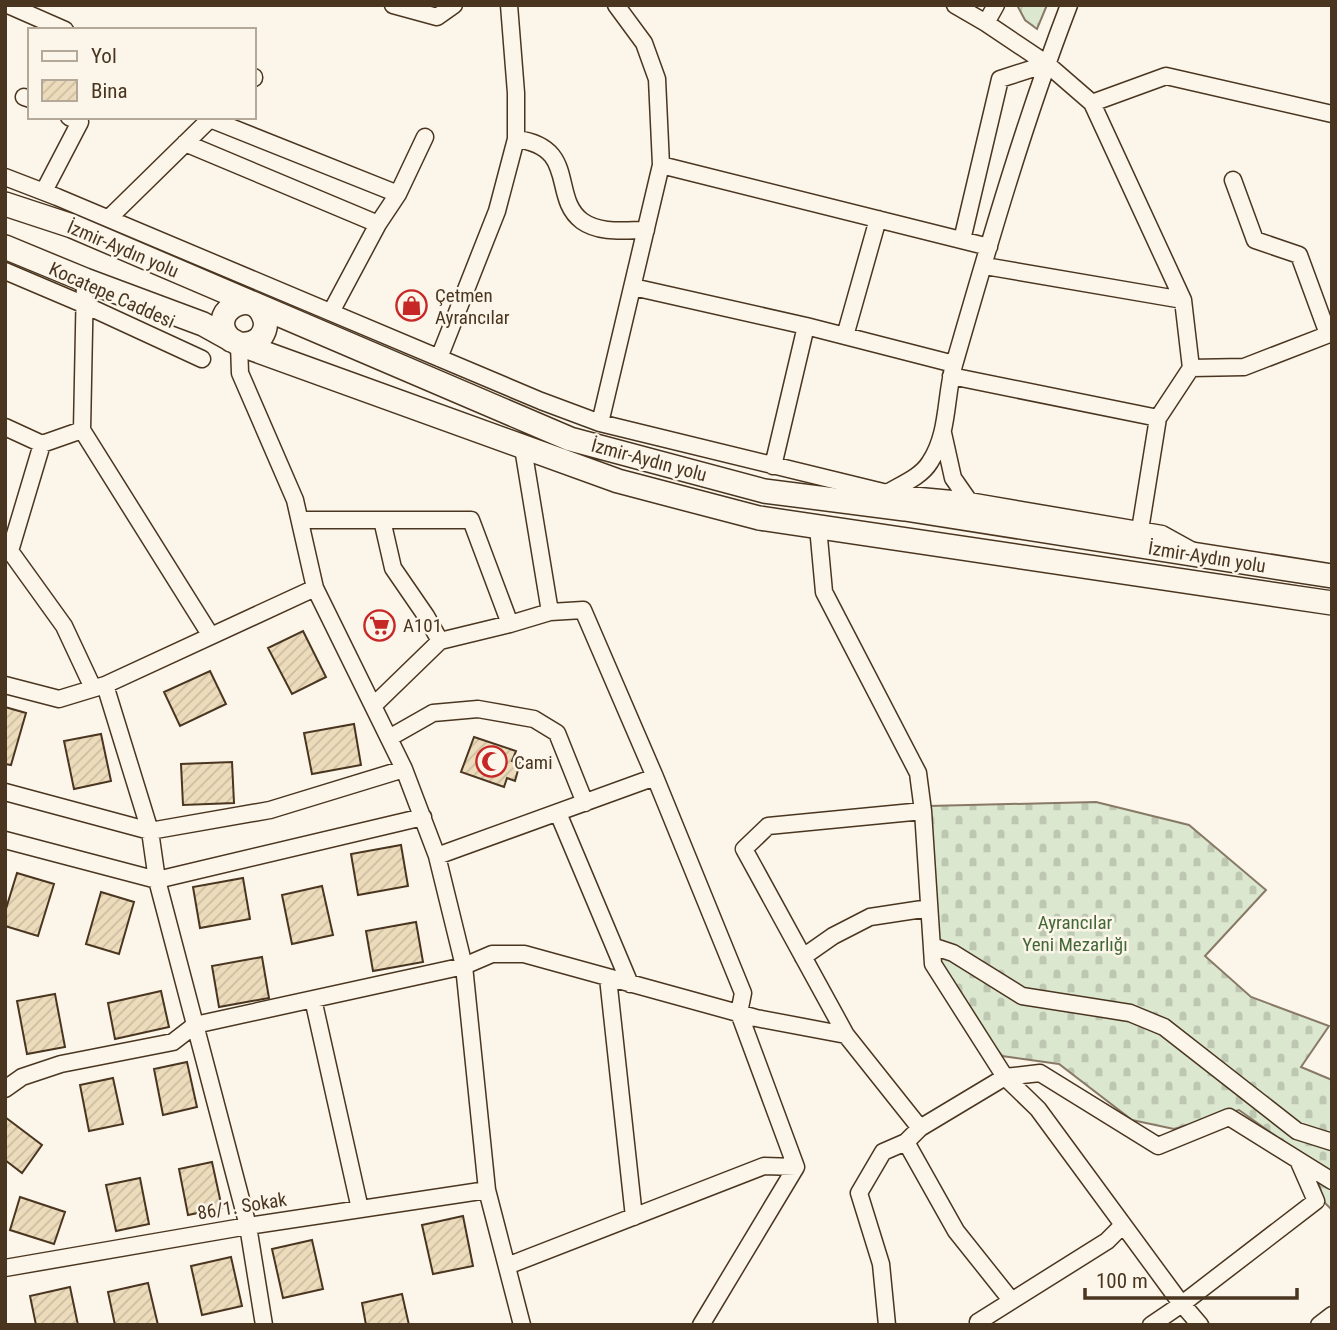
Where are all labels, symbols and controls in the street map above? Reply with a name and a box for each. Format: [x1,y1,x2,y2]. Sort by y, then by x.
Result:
legend [28,28,256,119]
text: Yol [91,44,117,68]
text: Bina [91,79,128,103]
street label: İzmir-Aydın yolu [64,215,182,283]
street label: Kocatepe Caddesi [45,257,179,333]
place label: Çetmen Ayrancılar [435,284,510,329]
shop icon: Çetmen Ayrancılar [395,289,429,323]
street label: İzmir-Aydın yolu [589,434,709,486]
street label: İzmir-Aydın yolu [1146,536,1268,578]
supermarket icon: A101 [363,608,397,642]
place label: A101 [403,614,442,637]
mosque icon: Cami [474,745,508,779]
place label: Cami [514,751,553,774]
park label: Ayrancılar Yeni Mezarlığı [1022,911,1128,956]
street label: 86/1. Sokak [196,1188,289,1224]
scale bar [1085,1256,1297,1300]
text: 100 m [1096,1269,1148,1293]

